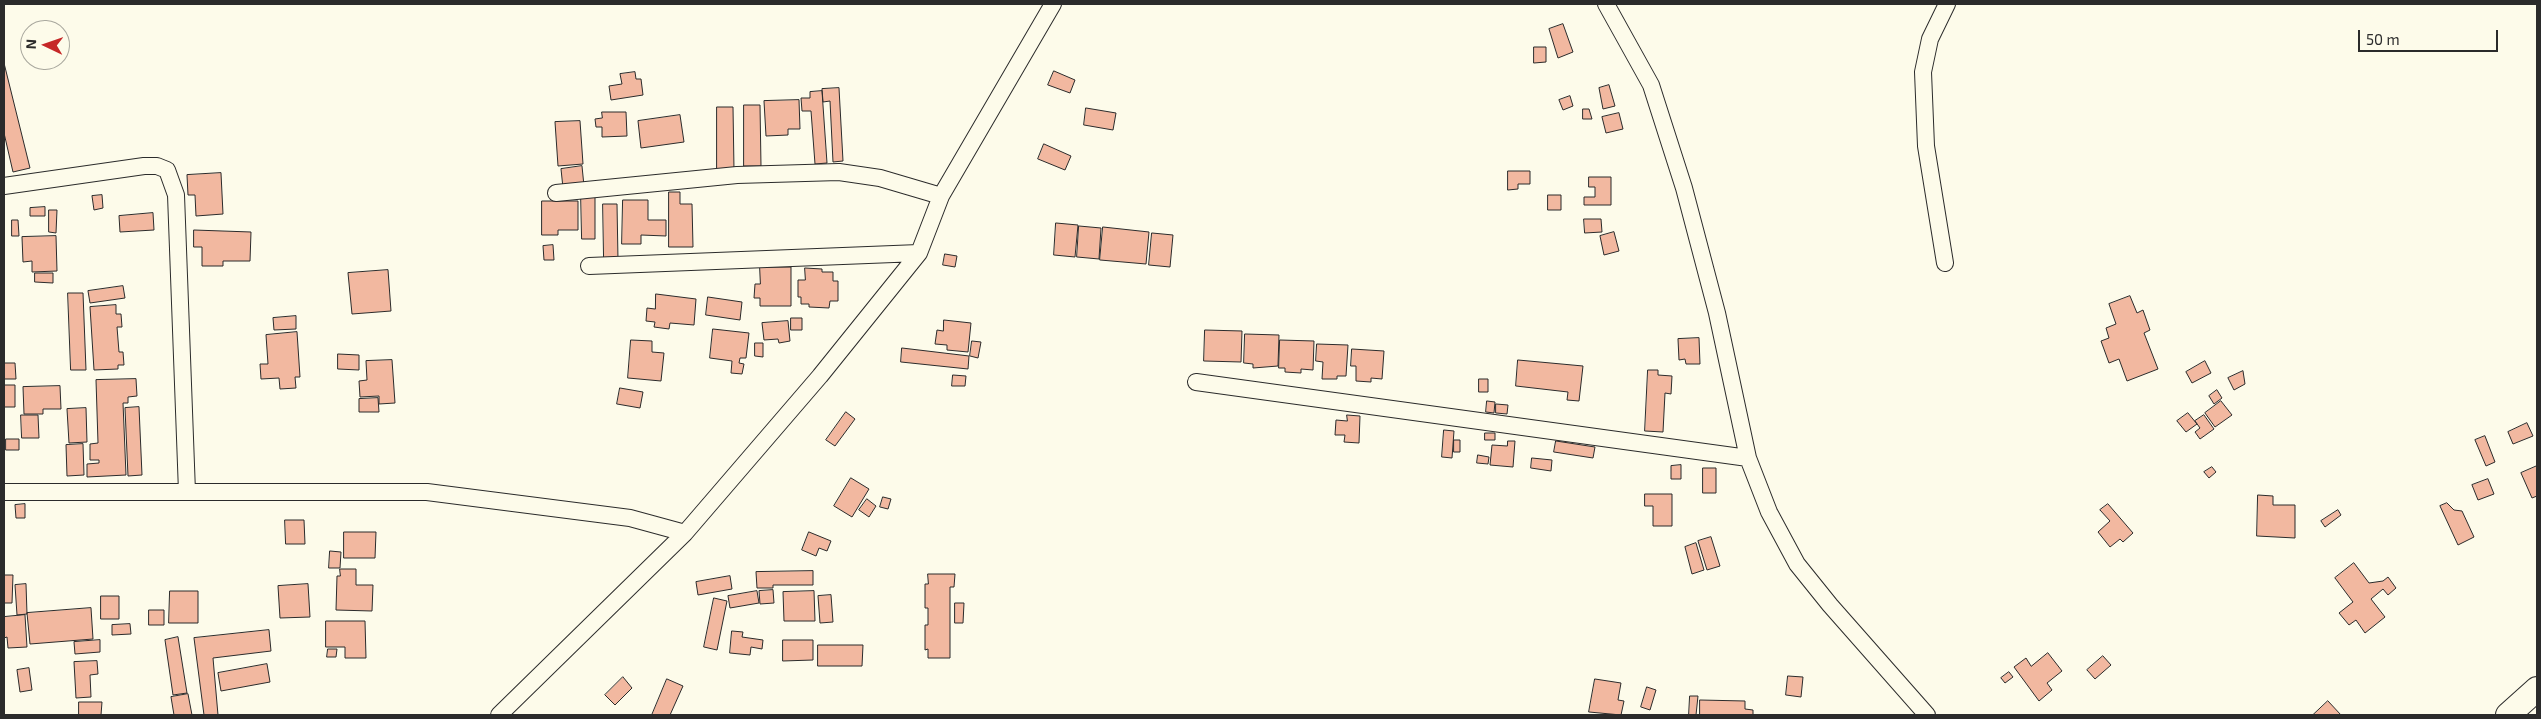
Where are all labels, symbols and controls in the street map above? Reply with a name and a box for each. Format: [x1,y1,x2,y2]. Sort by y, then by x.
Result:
north arrow [20,20,70,70]
scale bar [2361,20,2501,52]
text: 50 m [2366,30,2400,48]
text: N [22,39,39,50]

